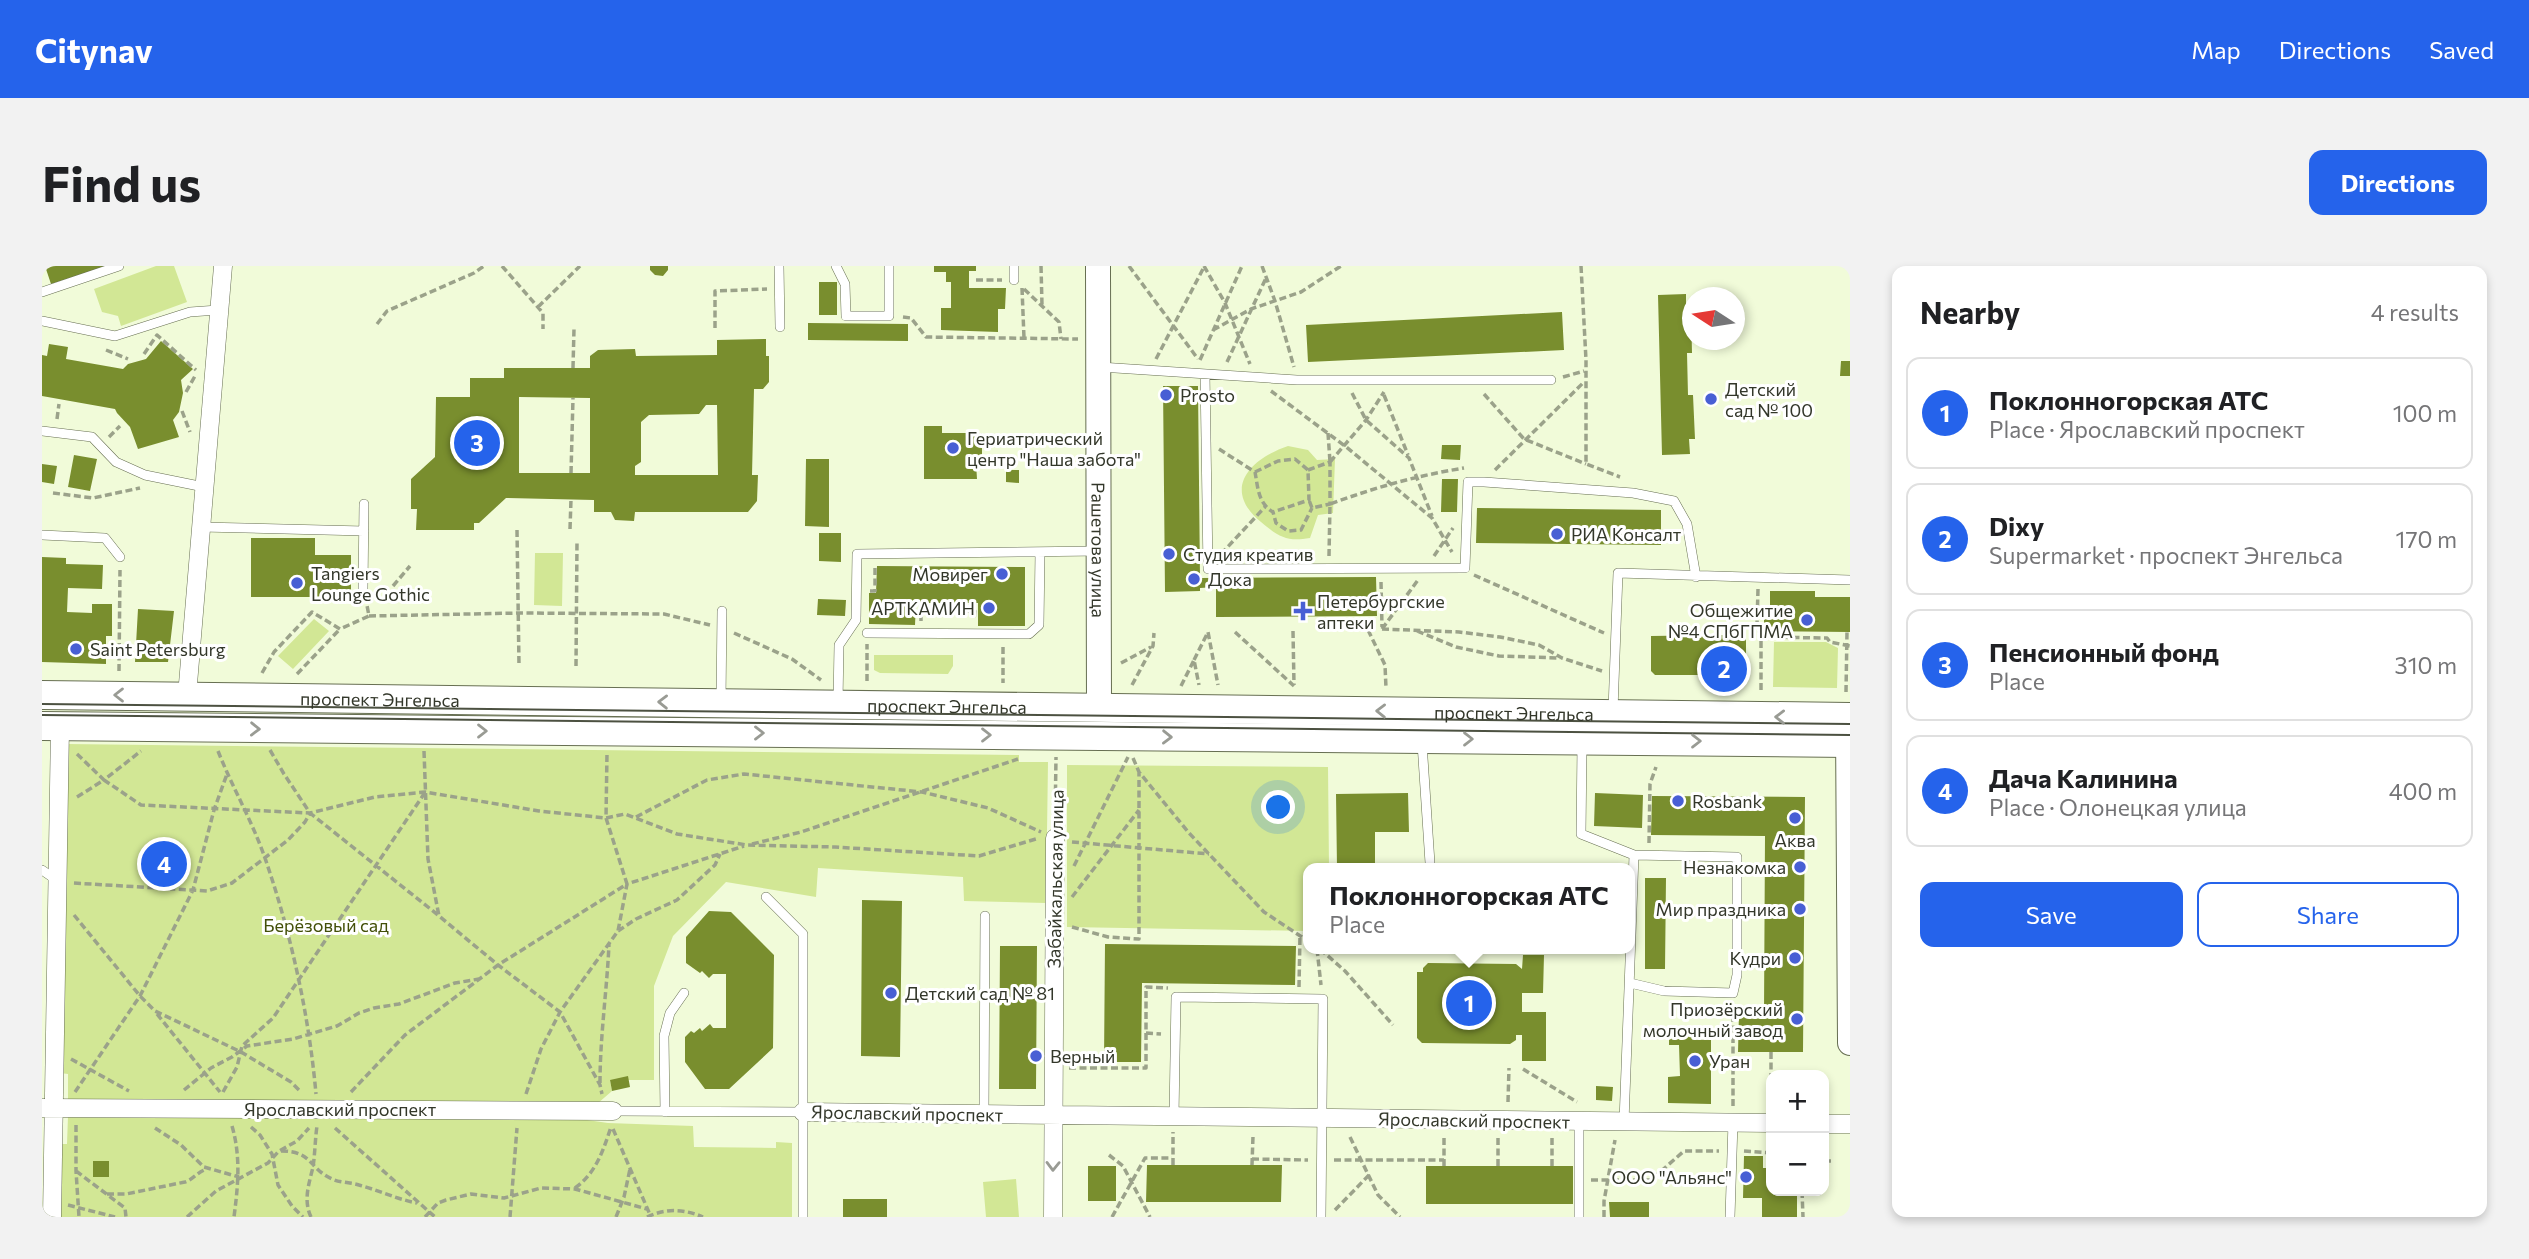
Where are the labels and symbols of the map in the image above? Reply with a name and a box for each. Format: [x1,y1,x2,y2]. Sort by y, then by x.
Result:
north arrow [1682,287,1745,350]
place label: Детский сад № 100 [1725,378,1813,421]
place label: Prosto [1180,384,1235,406]
marker: Prosto [1158,387,1174,403]
marker: Детский сад № 100 [1703,391,1719,407]
pin: 3 [454,417,500,469]
place label: Гериатрический центр "Наша забота" [967,427,1141,470]
marker: Гериатрический центр "Наша забота" [945,440,961,456]
street label: Рашетова улица [1087,482,1110,618]
place label: РИА Консалт [1571,523,1682,545]
marker: РИА Консалт [1549,526,1565,542]
place label: Студия креатив [1183,543,1313,565]
marker: Студия креатив [1161,546,1177,562]
place label: Tangiers Lounge Gothic [311,562,430,605]
place label: Мовирег [912,563,988,585]
marker: Мовирег [994,566,1010,582]
place label: Дока [1208,568,1252,590]
marker: Дока [1186,571,1202,587]
marker: Tangiers Lounge Gothic [289,575,305,591]
place label: Петербургские аптеки [1317,590,1445,633]
place label: АРТКАМИН [871,597,975,619]
place label: Общежитие №4 СПбГПМА [1668,599,1793,642]
marker: АРТКАМИН [981,600,997,616]
marker: Петербургские аптеки [1295,603,1311,619]
marker: Общежитие №4 СПбГПМА [1799,612,1815,628]
place label: Saint Petersburg [90,638,226,660]
marker: Saint Petersburg [68,641,84,657]
pin: 2 [1701,643,1747,695]
one-way arrow [113,687,124,703]
street label: проспект Энгельса [300,687,460,711]
one-way arrow [658,694,668,710]
street label: проспект Энгельса [867,694,1027,718]
street label: проспект Энгельса [1434,701,1594,725]
one-way arrow [1375,703,1386,719]
one-way arrow [1774,709,1785,724]
one-way arrow [250,721,261,737]
one-way arrow [478,723,488,739]
one-way arrow [754,725,765,741]
one-way arrow [982,727,992,743]
one-way arrow [1163,729,1173,745]
one-way arrow [1464,731,1474,747]
one-way arrow [1691,733,1702,749]
street label: Забайкальская улица [1042,789,1068,969]
your location [1261,790,1295,824]
place label: Rosbank [1692,790,1763,812]
marker: Rosbank [1670,793,1686,809]
marker: Аква [1787,810,1803,826]
place label: Аква [1775,829,1815,851]
pin: 4 [141,838,187,890]
place label: Незнакомка [1683,856,1786,878]
marker: Незнакомка [1792,859,1808,875]
place label: Мир праздника [1656,898,1786,920]
marker: Мир праздника [1792,901,1808,917]
park label: Берёзовый сад [263,914,389,936]
place label: Кудри [1729,947,1781,969]
marker: Кудри [1787,950,1803,966]
pin: 1 [1446,977,1492,1029]
place label: Детский сад № 81 [905,982,1055,1004]
marker: Детский сад № 81 [883,985,899,1001]
place label: Приозёрский молочный завод [1643,998,1783,1041]
marker: Приозёрский молочный завод [1789,1011,1805,1027]
place label: Верный [1050,1045,1115,1067]
marker: Верный [1028,1048,1044,1064]
place label: Уран [1709,1050,1750,1072]
marker: Уран [1687,1053,1703,1069]
street label: Ярославский проспект [244,1098,437,1120]
street label: Ярославский проспект [811,1100,1004,1126]
street label: Ярославский проспект [1378,1107,1571,1133]
one-way arrow [1045,1161,1061,1172]
place label: ООО "Альянс" [1611,1166,1732,1188]
marker: ООО "Альянс" [1738,1169,1754,1185]

